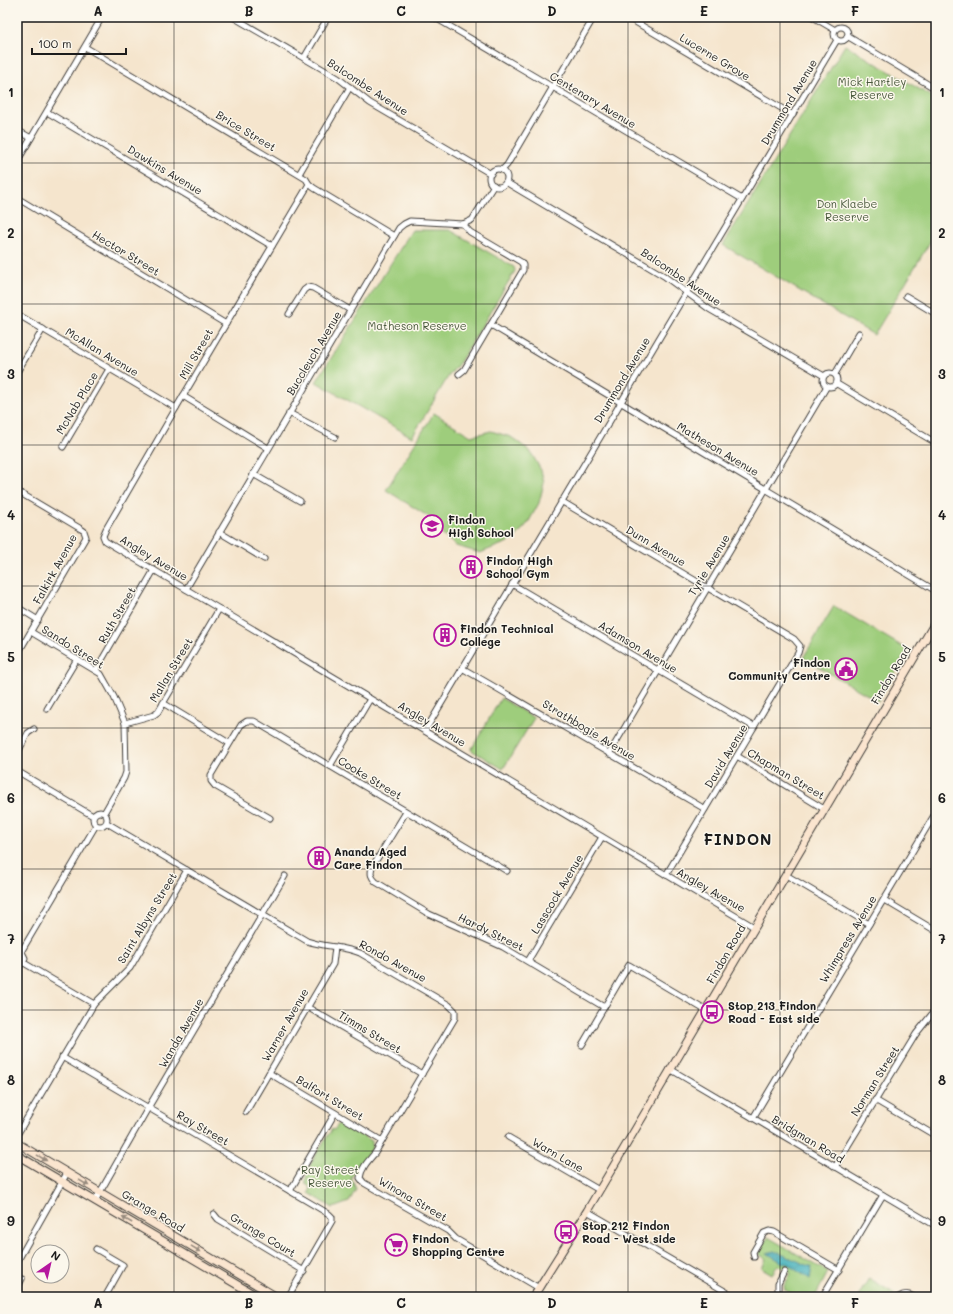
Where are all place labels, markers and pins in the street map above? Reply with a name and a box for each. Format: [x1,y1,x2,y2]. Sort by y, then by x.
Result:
place label: Findon High School [448,512,514,540]
school or university icon: Findon High School [419,513,445,539]
place label: Findon High School Gym [486,553,553,581]
building icon: Findon High School Gym [458,554,484,580]
place label: Findon Technical College [460,621,553,649]
building icon: Findon Technical College [432,622,458,648]
place label: Findon Community Centre [728,655,830,683]
public building icon: Findon Community Centre [833,656,859,682]
place label: Ananda Aged Care Findon [334,844,407,872]
building icon: Ananda Aged Care Findon [306,845,332,871]
place label: Stop 213 Findon Road - East side [728,998,820,1026]
bus stop icon: Stop 213 Findon Road - East side [699,999,725,1025]
place label: Stop 212 Findon Road - West side [582,1218,676,1246]
bus stop icon: Stop 212 Findon Road - West side [553,1219,579,1245]
place label: Findon Shopping Centre [412,1231,505,1259]
supermarket icon: Findon Shopping Centre [383,1232,409,1258]

